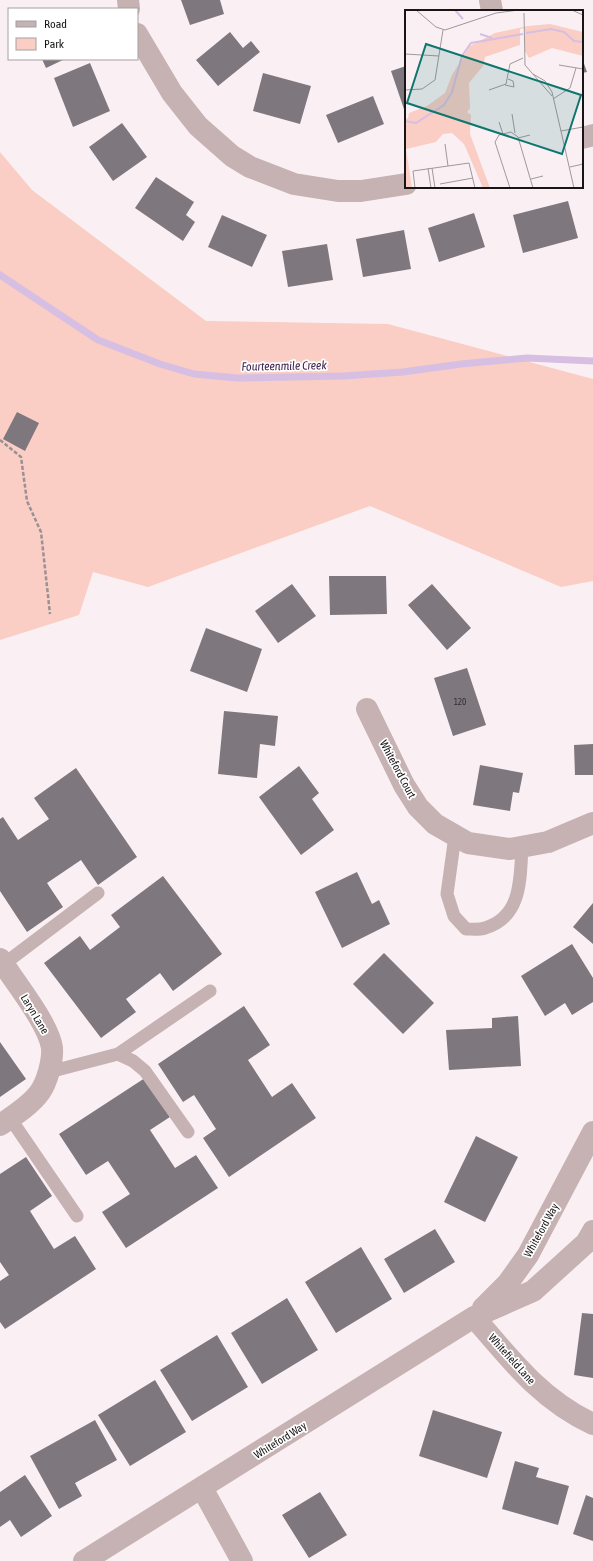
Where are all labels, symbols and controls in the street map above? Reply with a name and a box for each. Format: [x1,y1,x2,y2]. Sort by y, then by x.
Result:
legend [8,8,138,60]
inset map [405,10,583,188]
text: Road [44,17,67,31]
text: Park [44,37,65,51]
water label: Fourteenmile Creek [241,358,327,374]
house number: 120 [454,697,466,707]
street label: Whiteford Court [378,738,418,800]
street label: Laryn Lane [19,992,51,1036]
street label: Whiteford Way [521,1201,561,1259]
street label: Whitefield Lane [486,1331,538,1387]
street label: Whiteford Way [252,1419,309,1461]

